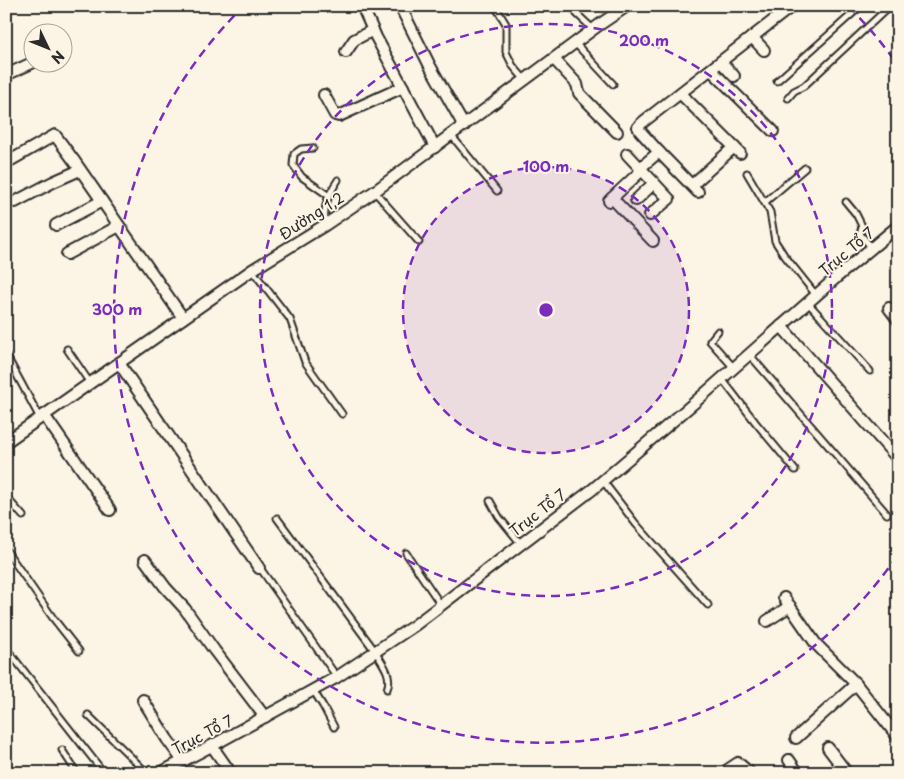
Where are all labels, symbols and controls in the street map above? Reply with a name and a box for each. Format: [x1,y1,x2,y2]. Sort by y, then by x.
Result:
north arrow [22,22,72,72]
text: 200 m [619,28,669,51]
text: N [46,46,69,68]
text: 100 m [523,154,569,177]
street label: Đường 1,2 [274,185,348,245]
street label: Trục Tổ 7 [813,221,879,281]
text: 300 m [92,297,142,320]
centre of rings [537,301,555,319]
street label: Trục Tổ 7 [504,482,571,542]
street label: Trục Tổ 7 [167,708,237,760]

